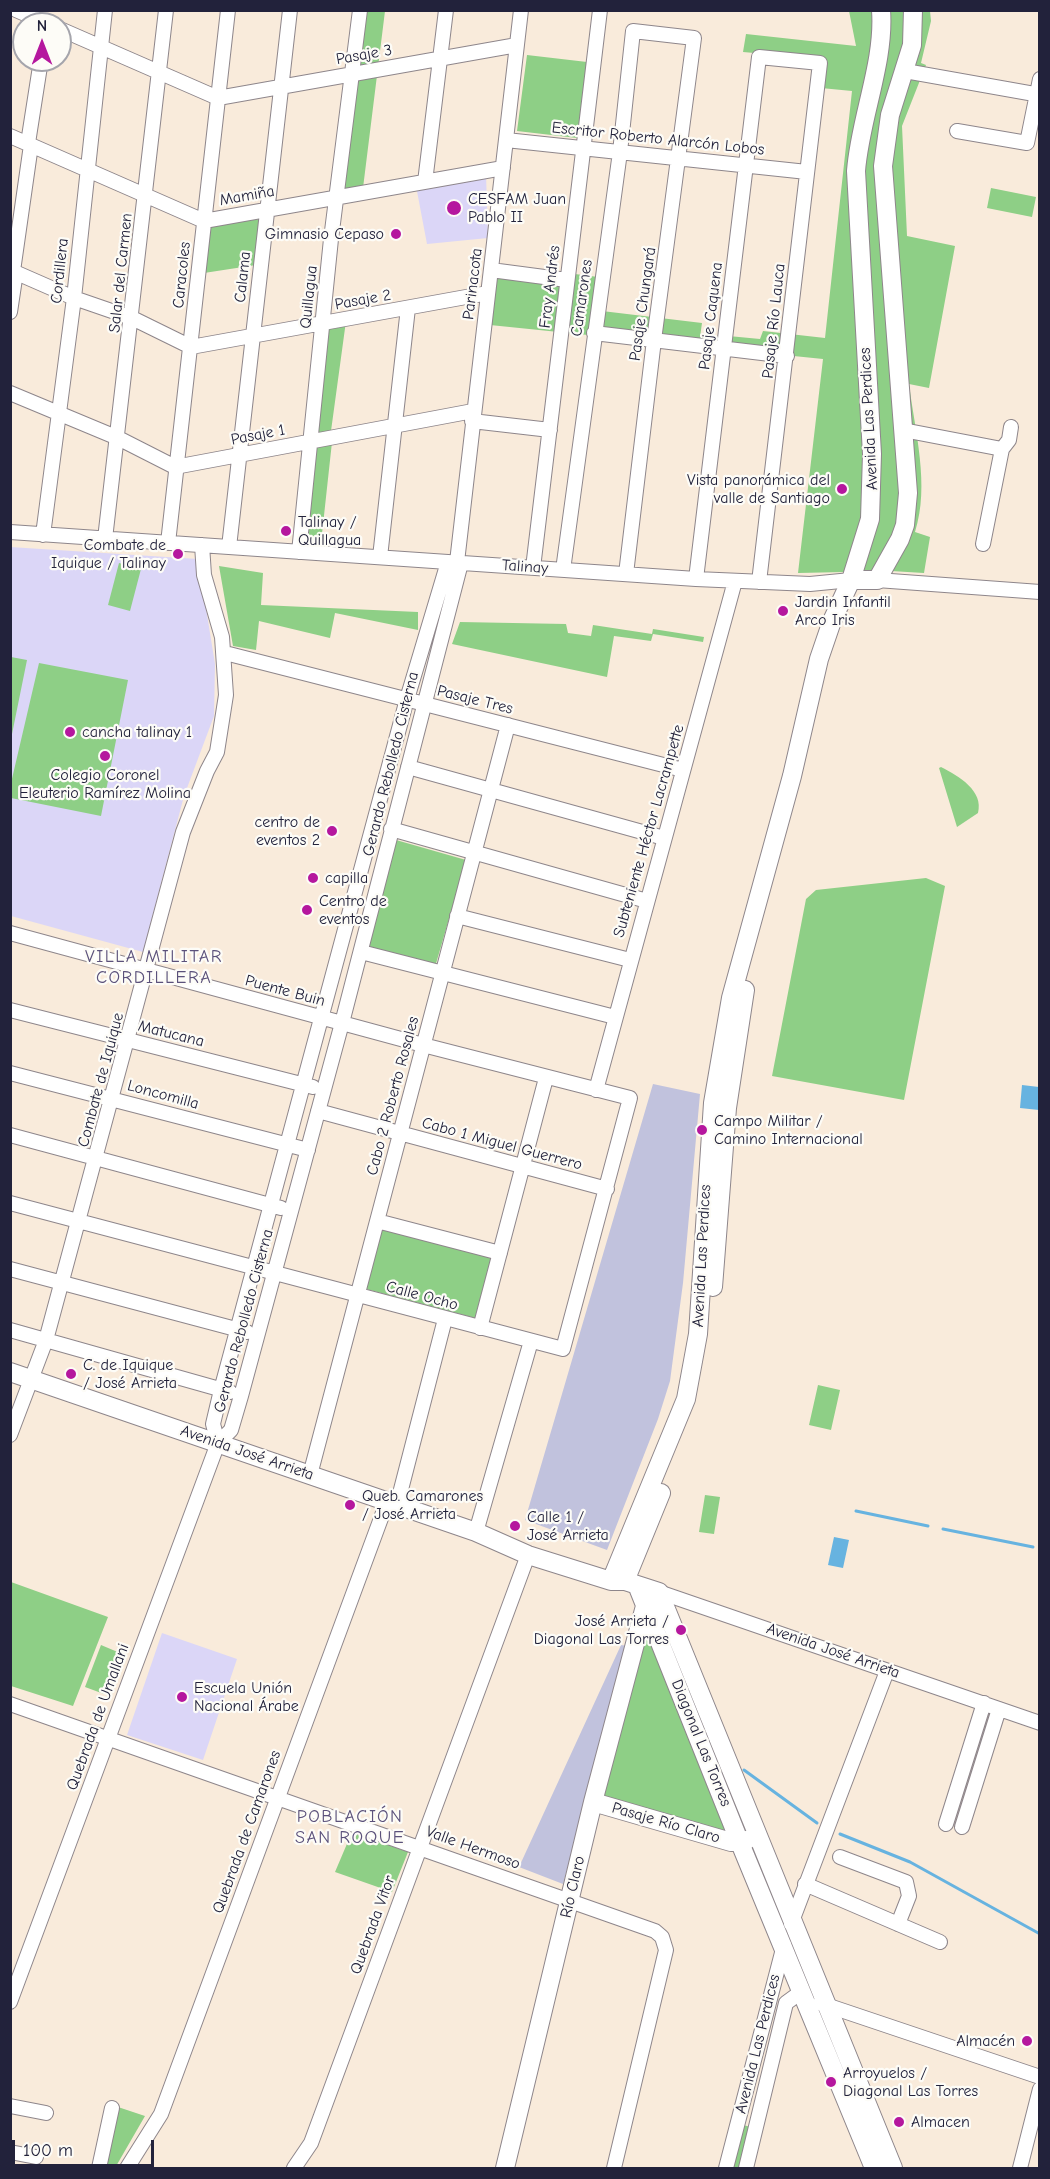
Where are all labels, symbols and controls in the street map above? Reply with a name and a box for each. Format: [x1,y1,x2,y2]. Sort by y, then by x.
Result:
north arrow [12,12,72,72]
text: N [37,17,47,35]
street label: Pasaje 3 [334,41,394,69]
street label: Escritor Roberto Alarcón Lobos [551,118,765,160]
street label: Mamiña [218,182,276,210]
place label: CESFAM Juan Pablo II [468,189,566,227]
marker: CESFAM Juan Pablo II [445,199,463,217]
street label: Salar del Carmen [105,212,137,334]
place label: Gimnasio Cepaso [265,224,384,244]
marker: Gimnasio Cepaso [389,227,403,241]
street label: Cordillera [47,237,73,305]
street label: Caracoles [169,241,195,309]
street label: Fray Andrés [535,245,565,329]
street label: Pasaje Chungará [626,246,660,362]
street label: Parinacota [459,247,487,321]
street label: Calama [231,250,255,304]
street label: Camarones [567,258,597,338]
street label: Pasaje Caquena [695,261,727,371]
street label: Pasaje Río Lauca [758,262,790,380]
street label: Quillagua [296,265,322,329]
street label: Pasaje 2 [333,286,393,314]
street label: Avenida Las Perdices [856,347,882,491]
street label: Pasaje 1 [229,420,287,450]
place label: Vista panorámica del valle de Santiago [687,470,830,508]
marker: Vista panorámica del valle de Santiago [835,482,849,496]
place label: Talinay / Quillagua [298,512,361,550]
marker: Talinay / Quillagua [279,524,293,538]
place label: Combate de Iquique / Talinay [51,535,166,573]
marker: Combate de Iquique / Talinay [171,547,185,561]
street label: Talinay [501,556,549,578]
place label: Jardin Infantil Arco Iris [795,592,891,630]
marker: Jardin Infantil Arco Iris [776,604,790,618]
street label: Gerardo Rebolledo Cisterna [359,670,423,858]
street label: Pasaje Tres [435,681,515,719]
place label: cancha talinay 1 [82,722,192,742]
street label: Subteniente Héctor Lacrampette [609,722,689,940]
marker: cancha talinay 1 [63,725,77,739]
marker: Colegio Coronel Eleuterio Ramírez Molina [98,749,112,763]
place label: Colegio Coronel Eleuterio Ramírez Molina [19,765,191,803]
place label: centro de eventos 2 [254,812,320,850]
marker: centro de eventos 2 [325,824,339,838]
place label: capilla [325,868,368,888]
marker: capilla [306,871,320,885]
place label: Centro de eventos [319,891,387,929]
marker: Centro de eventos [300,903,314,917]
district label: VILLA MILITAR CORDILLERA [85,946,223,988]
street label: Puente Buin [243,971,327,1011]
street label: Combate de Iquique [74,1011,128,1149]
street label: Cabo 2 Roberto Rosales [363,1015,423,1177]
street label: Matucana [136,1017,206,1051]
street label: Loncomilla [125,1076,201,1114]
place label: Campo Militar / Camino Internacional [714,1111,863,1149]
street label: Cabo 1 Miguel Guerrero [420,1113,584,1175]
marker: Campo Militar / Camino Internacional [695,1123,709,1137]
street label: Avenida Las Perdices [689,1184,715,1328]
street label: Gerardo Rebolledo Cisterna [210,1227,278,1415]
street label: Calle Ocho [384,1277,460,1315]
place label: C. de Iquique / José Arrieta [83,1355,177,1393]
marker: C. de Iquique / José Arrieta [64,1367,78,1381]
street label: Avenida José Arrieta [178,1421,316,1485]
place label: Queb. Camarones / José Arrieta [362,1486,483,1524]
marker: Queb. Camarones / José Arrieta [343,1498,357,1512]
place label: Calle 1 / José Arrieta [527,1507,609,1545]
marker: Calle 1 / José Arrieta [508,1519,522,1533]
place label: José Arrieta / Diagonal Las Torres [534,1611,669,1649]
street label: Avenida José Arrieta [764,1619,902,1683]
marker: José Arrieta / Diagonal Las Torres [674,1623,688,1637]
street label: Quebrada de Umallani [63,1641,133,1793]
street label: Diagonal Las Torres [667,1677,735,1809]
place label: Escuela Unión Nacional Árabe [194,1678,299,1716]
marker: Escuela Unión Nacional Árabe [175,1690,189,1704]
street label: Quebrada de Camarones [209,1748,285,1916]
street label: Pasaje Río Claro [610,1798,722,1848]
district label: POBLACIÓN SAN ROQUE [295,1806,405,1848]
street label: Valle Hermoso [423,1822,523,1874]
street label: Río Claro [557,1854,589,1920]
street label: Quebrada Vitor [346,1873,400,1977]
street label: Avenida Las Perdices [731,1972,785,2116]
place label: Almacén [956,2031,1015,2051]
marker: Almacén [1020,2034,1034,2048]
place label: Arroyuelos / Diagonal Las Torres [843,2063,978,2101]
marker: Arroyuelos / Diagonal Las Torres [824,2075,838,2089]
place label: Almacen [911,2112,970,2132]
marker: Almacen [892,2115,906,2129]
scale bar [15,2128,158,2166]
text: 100 m [23,2140,73,2161]

